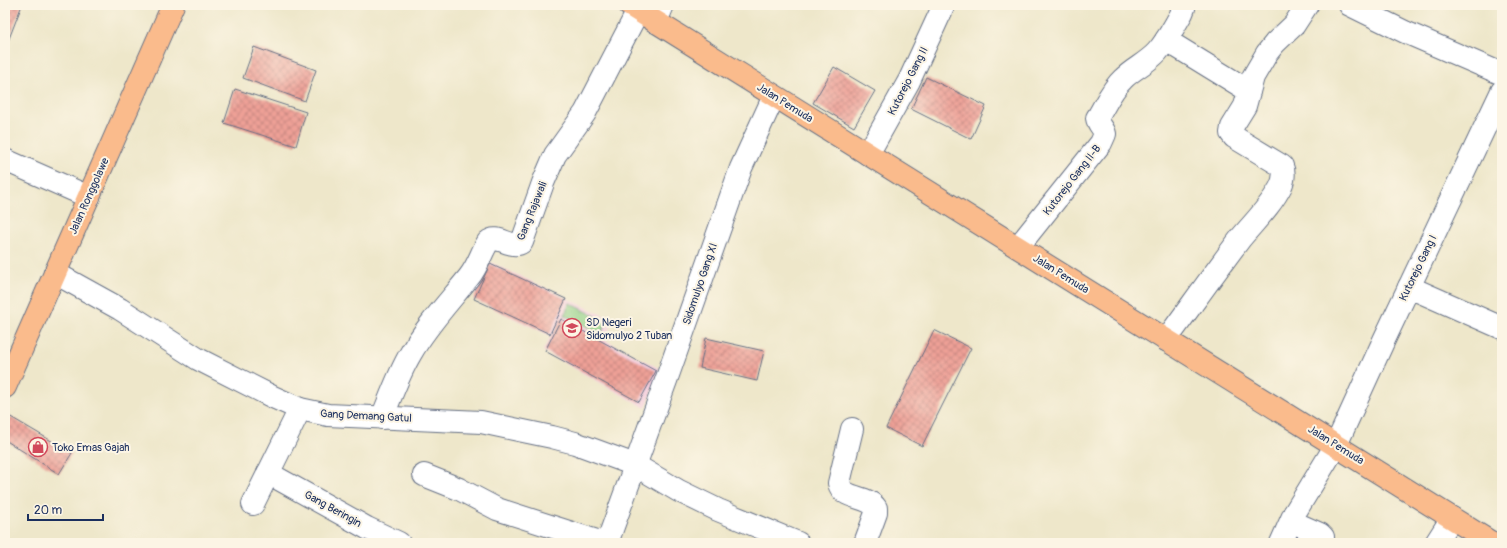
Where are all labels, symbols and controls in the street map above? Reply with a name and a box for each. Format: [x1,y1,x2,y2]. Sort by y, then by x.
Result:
street label: Kutorejo Gang II [885,45,931,117]
street label: Jalan Pemuda [755,81,815,125]
street label: Kutorejo Gang II-B [1040,142,1104,218]
street label: Jalan Ronggolawe [66,155,112,236]
street label: Gang Rajawali [514,180,550,242]
street label: Kutorejo Gang I [1396,233,1440,303]
street label: Sidomulyo Gang XI [680,241,720,327]
street label: Jalan Pemuda [1031,252,1091,296]
place label: SD Negeri Sidomulyo 2 Tuban [586,316,672,342]
school or university icon: SD Negeri Sidomulyo 2 Tuban [561,317,583,339]
street label: Gang Demang Gatul [320,407,412,425]
street label: Jalan Pemuda [1306,423,1366,467]
shop icon: Toko Emas Gajah [27,436,49,458]
place label: Toko Emas Gajah [52,441,130,454]
street label: Gang Beringin [302,488,364,530]
scale bar [28,496,103,522]
text: 20 m [34,503,63,518]

